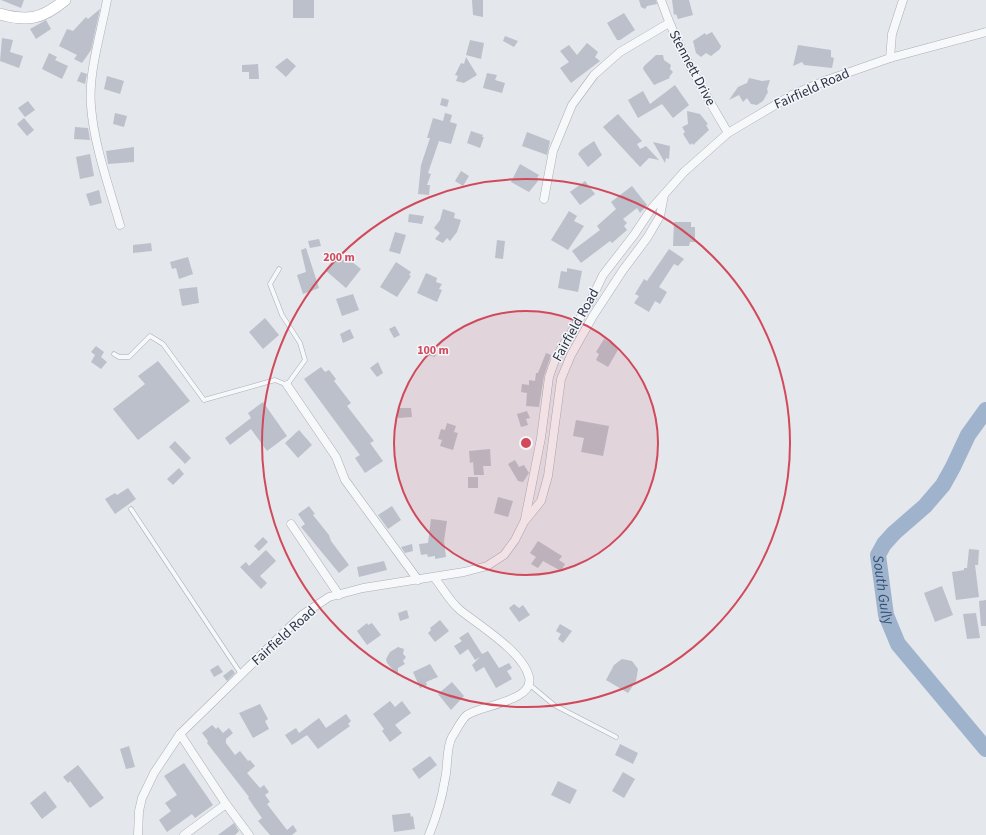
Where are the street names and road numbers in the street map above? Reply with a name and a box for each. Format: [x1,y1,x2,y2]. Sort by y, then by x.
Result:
street label: Stennett Drive [664,27,720,109]
street label: Fairfield Road [771,63,853,115]
street label: Fairfield Road [548,285,604,365]
street label: Fairfield Road [247,602,321,670]

